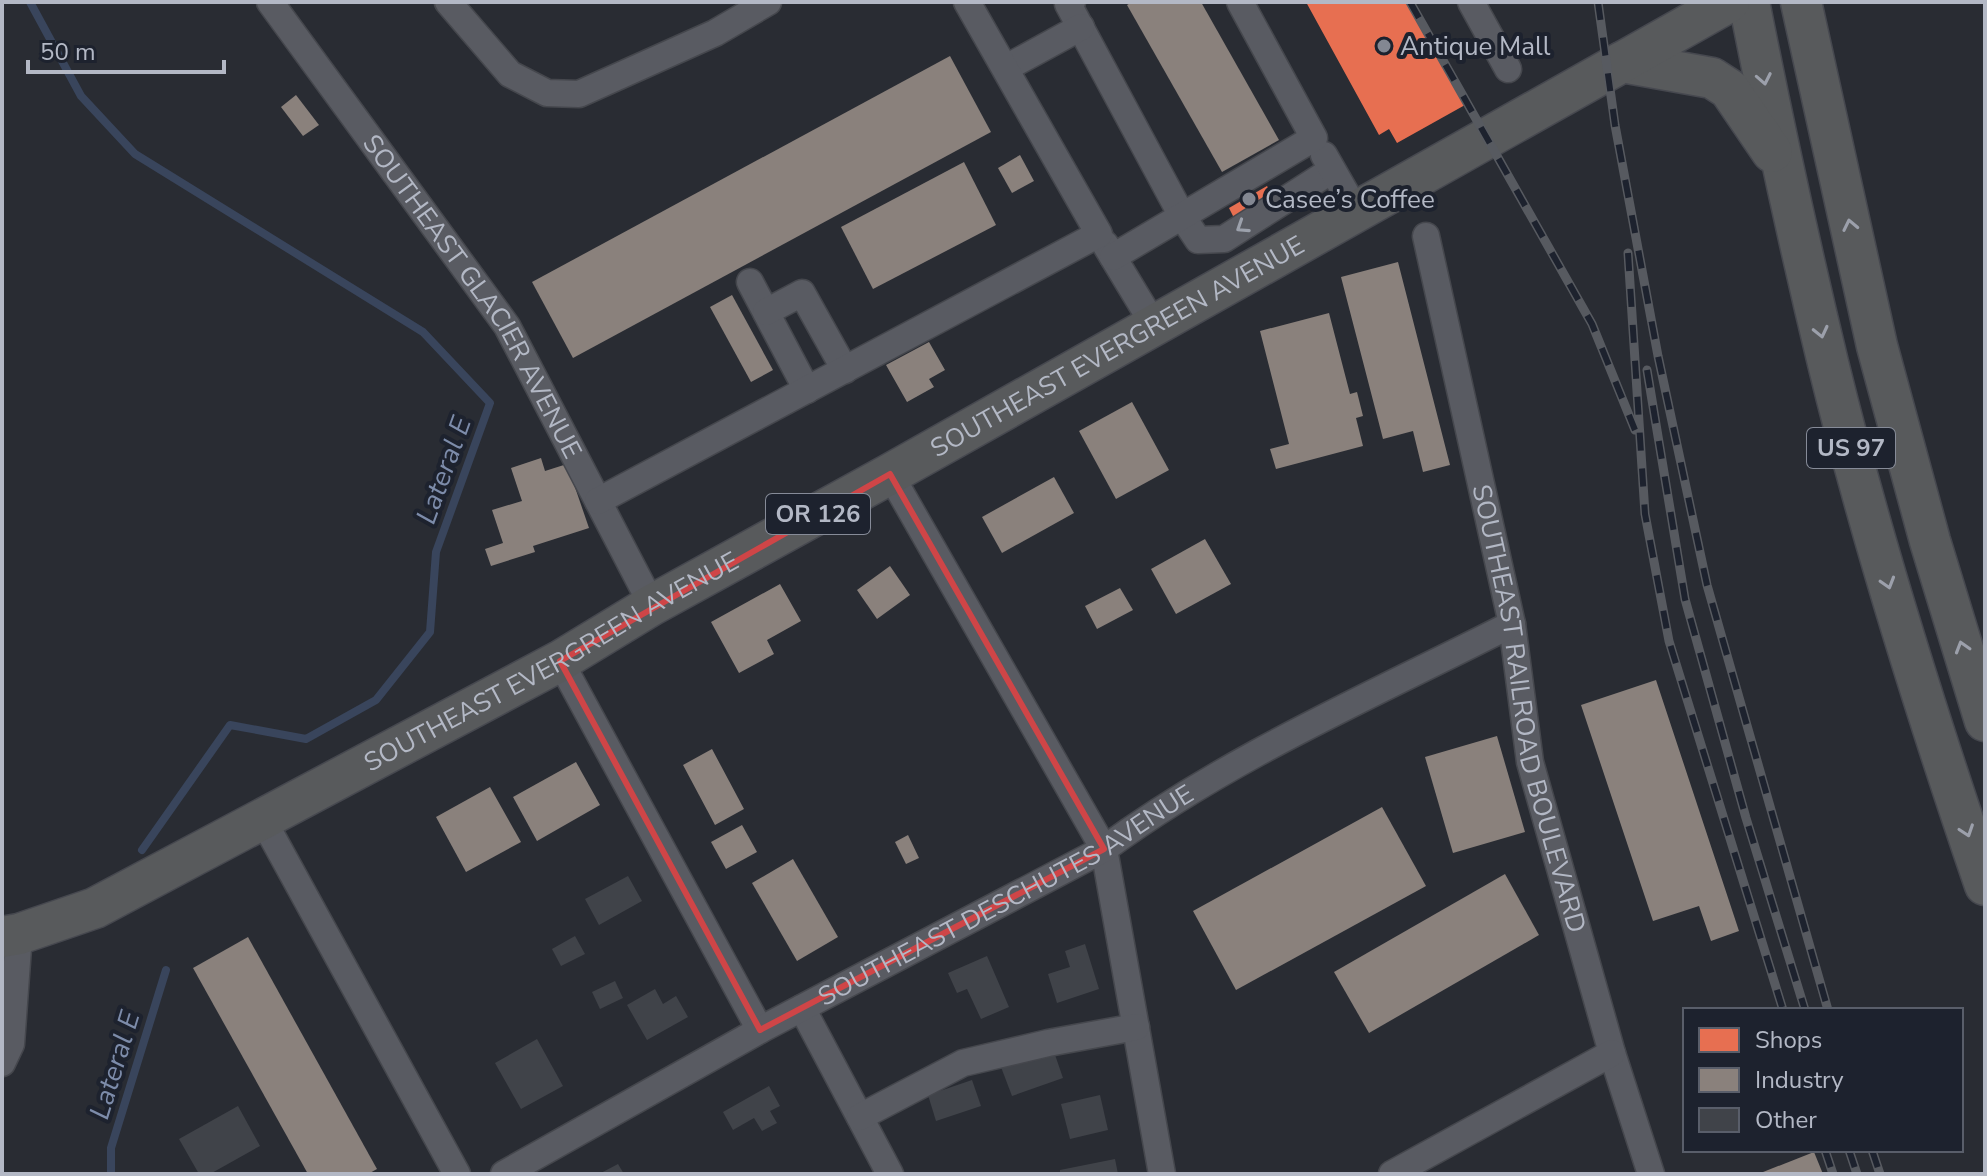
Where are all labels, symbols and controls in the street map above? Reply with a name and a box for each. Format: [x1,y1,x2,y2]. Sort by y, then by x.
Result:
scale bar [28,24,224,74]
place label: Antique Mall [1400,29,1551,64]
text: 50 m [40,36,96,68]
marker: Antique Mall [1375,37,1393,55]
one-way arrow [1755,72,1772,85]
street label: SOUTHEAST GLACIER AVENUE [355,127,590,465]
place label: Casee’s Coffee [1265,182,1435,217]
marker: Casee’s Coffee [1240,190,1258,208]
one-way arrow [1237,218,1251,233]
one-way arrow [1842,219,1859,233]
street label: SOUTHEAST EVERGREEN AVENUE [924,228,1311,466]
one-way arrow [1812,325,1829,339]
water label: Lateral E [407,411,481,529]
road number: US 97 [1807,428,1895,468]
street label: SOUTHEAST RAILROAD BOULEVARD [1464,481,1594,937]
road number: OR 126 [766,494,870,534]
street label: SOUTHEAST EVERGREEN AVENUE [358,544,745,780]
one-way arrow [1879,576,1895,590]
one-way arrow [1955,640,1971,654]
street label: SOUTHEAST DESCHUTES AVENUE [812,777,1200,1015]
one-way arrow [1957,823,1973,837]
water label: Lateral E [81,1006,150,1124]
legend [1683,1008,1963,1152]
text: Shops [1755,1024,1822,1056]
text: Industry [1755,1064,1844,1096]
text: Other [1755,1104,1817,1136]

